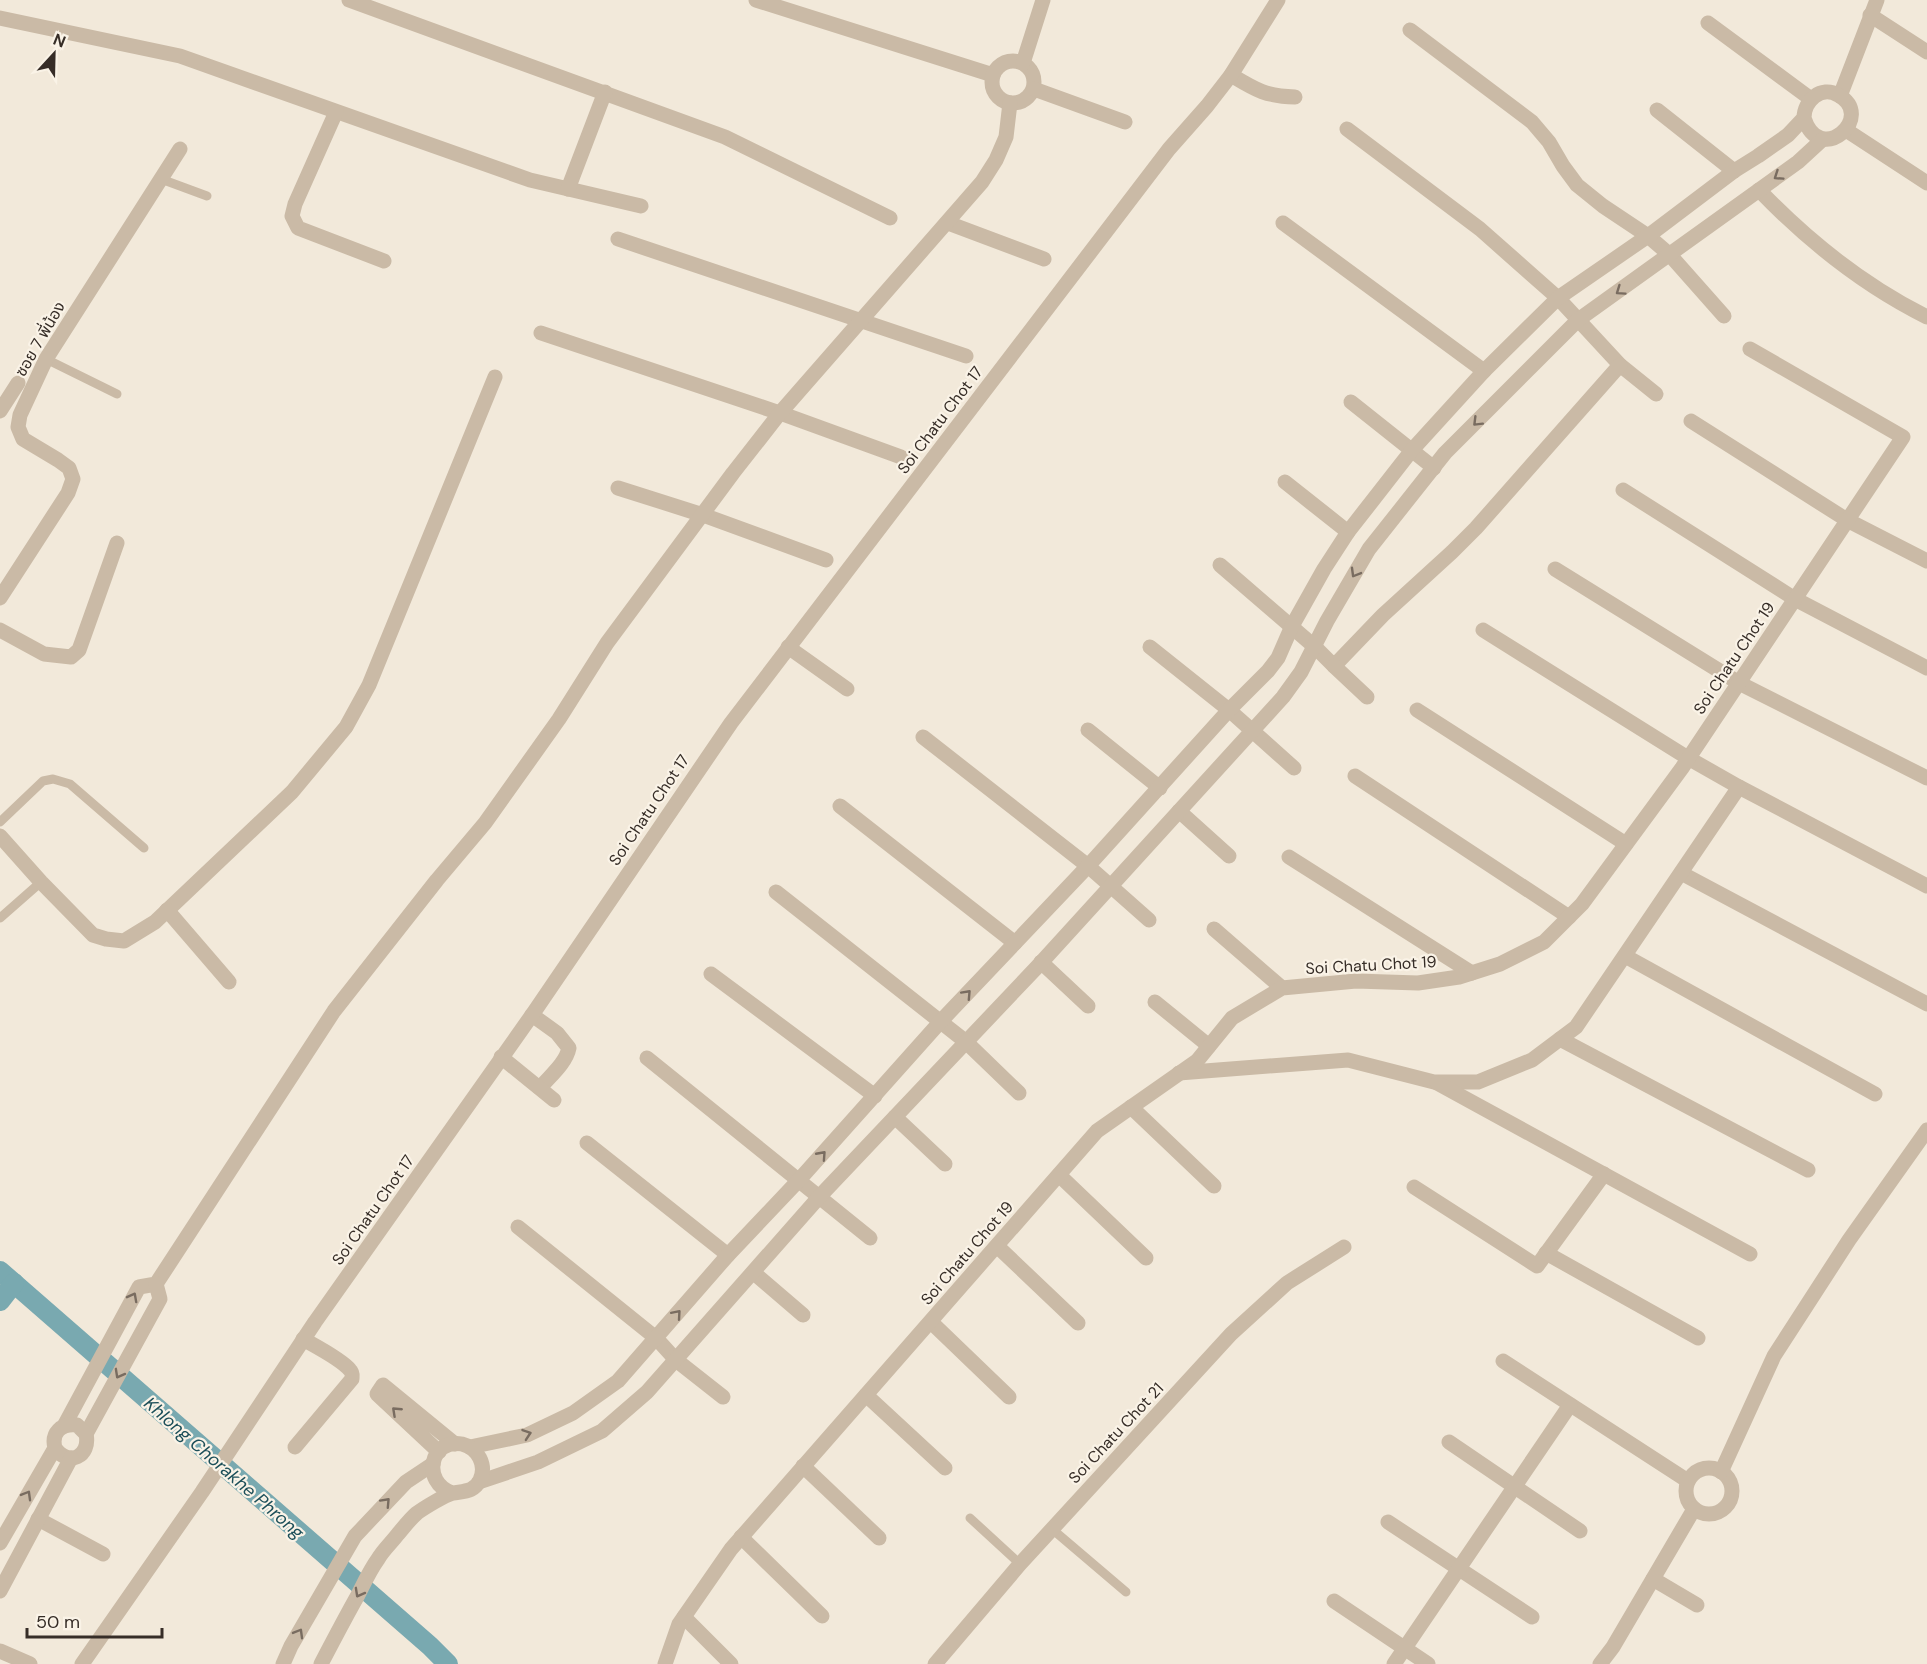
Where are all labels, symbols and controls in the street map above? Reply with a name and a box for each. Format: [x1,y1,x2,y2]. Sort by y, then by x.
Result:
north arrow [24,24,84,84]
text: N [50,29,69,52]
one-way arrow [1773,168,1784,179]
one-way arrow [1616,284,1627,295]
street label: ซอย 7 พี่น้อง [9,297,70,380]
street label: Soi Chatu Chot 17 [893,362,987,478]
one-way arrow [1473,414,1484,425]
one-way arrow [1351,567,1362,577]
street label: Soi Chatu Chot 19 [1689,598,1779,718]
street label: Soi Chatu Chot 17 [604,750,694,870]
street label: Soi Chatu Chot 19 [1305,951,1437,979]
one-way arrow [959,991,970,1002]
street label: Soi Chatu Chot 17 [327,1151,419,1269]
one-way arrow [815,1151,826,1162]
street label: Soi Chatu Chot 19 [916,1197,1018,1309]
one-way arrow [126,1293,137,1303]
one-way arrow [669,1310,680,1321]
one-way arrow [115,1368,126,1378]
street label: Soi Chatu Chot 21 [1064,1378,1168,1488]
water label: Khlong Chorakhe Phrong [139,1392,310,1545]
one-way arrow [392,1408,403,1419]
one-way arrow [521,1428,532,1441]
one-way arrow [20,1491,32,1501]
one-way arrow [379,1499,390,1510]
one-way arrow [355,1587,366,1597]
scale bar [27,1601,162,1639]
text: 50 m [36,1610,80,1634]
one-way arrow [292,1629,303,1639]

